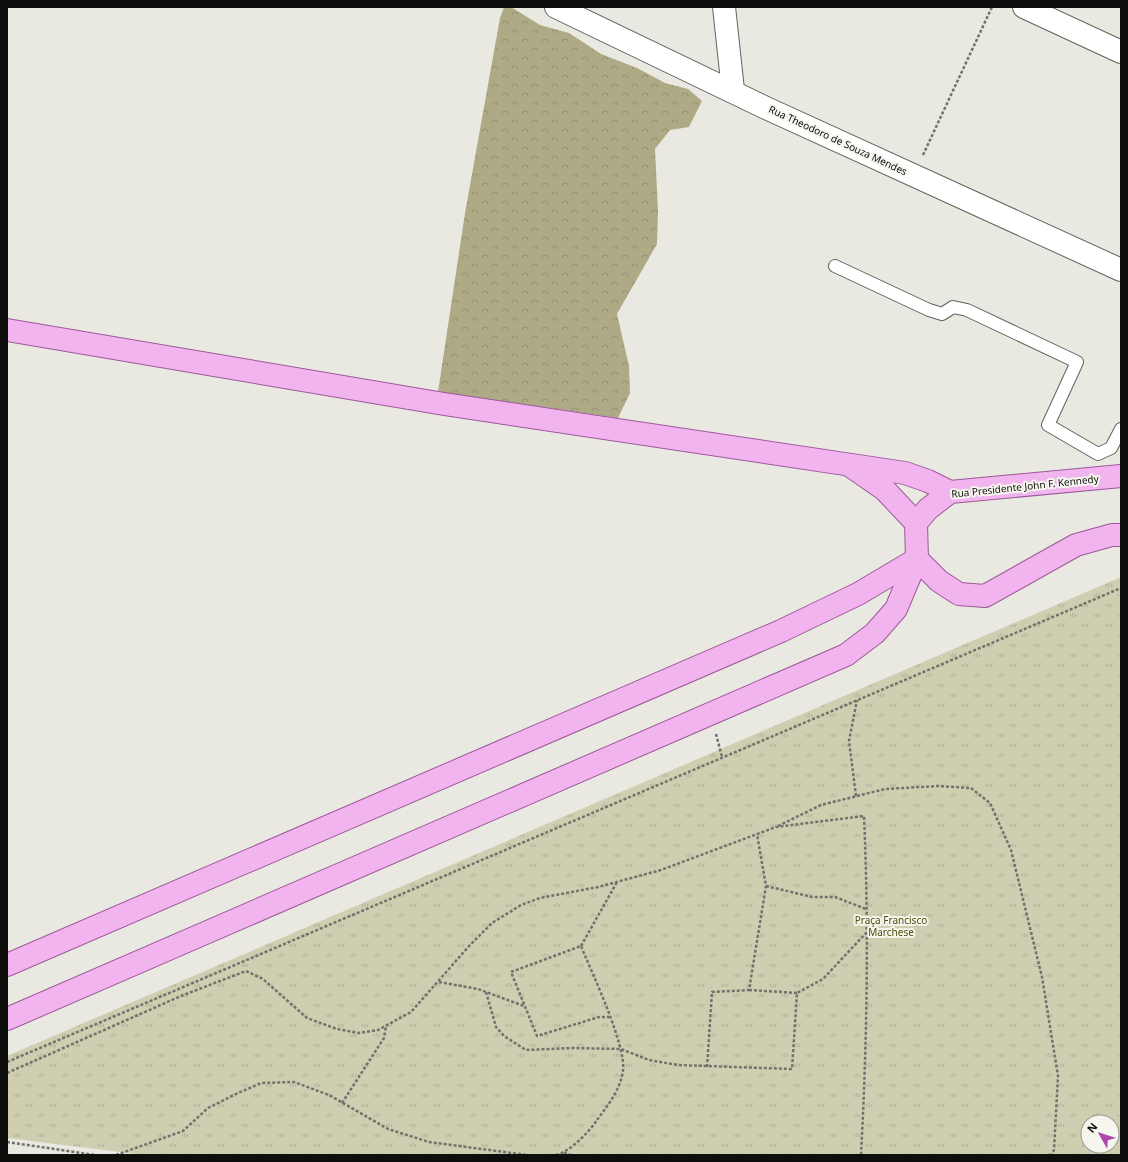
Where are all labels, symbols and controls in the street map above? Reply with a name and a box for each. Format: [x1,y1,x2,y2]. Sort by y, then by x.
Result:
street label: Rua Theodoro de Souza Mendes [766,102,910,178]
street label: Rua Presidente John F. Kennedy [951,471,1100,501]
park label: Praça Francisco Marchese [855,913,927,939]
north arrow [1080,1114,1120,1154]
text: N [1083,1119,1100,1136]

